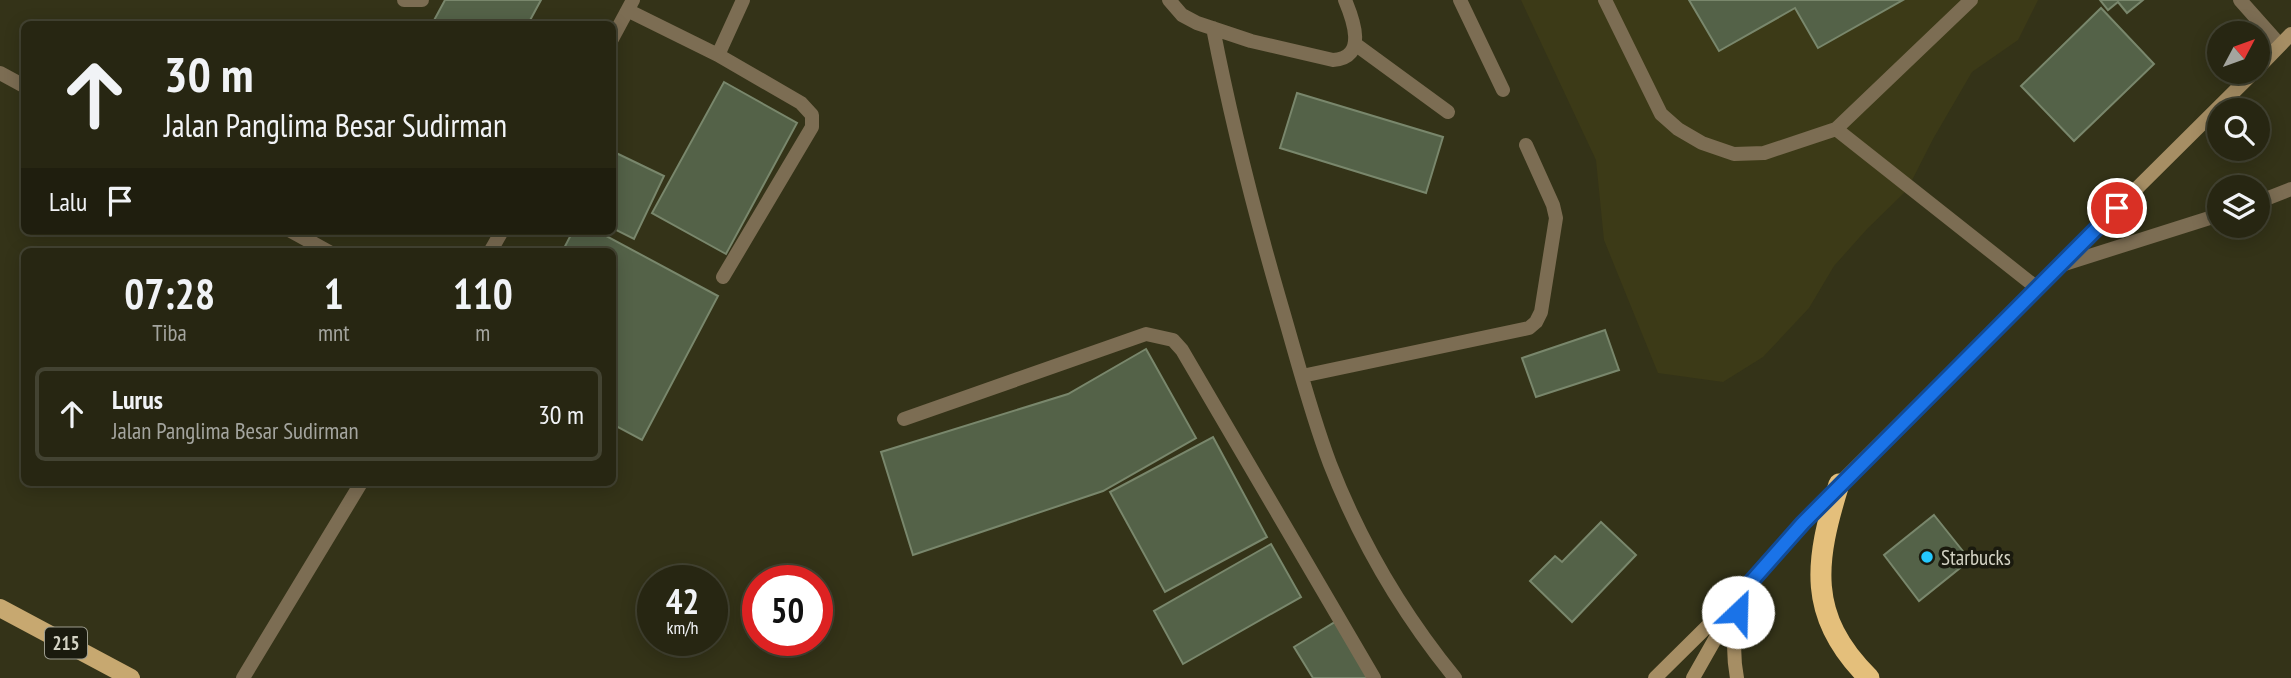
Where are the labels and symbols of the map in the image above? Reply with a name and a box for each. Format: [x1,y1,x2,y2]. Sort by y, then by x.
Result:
north arrow [2207,21,2270,84]
pin [2087,178,2147,238]
place label: Starbucks [1941,544,2011,571]
marker: Starbucks [1919,549,1935,565]
speed limit sign: 50 [742,565,833,656]
position arrow [1701,575,1775,649]
road number: 215 [45,628,87,658]

